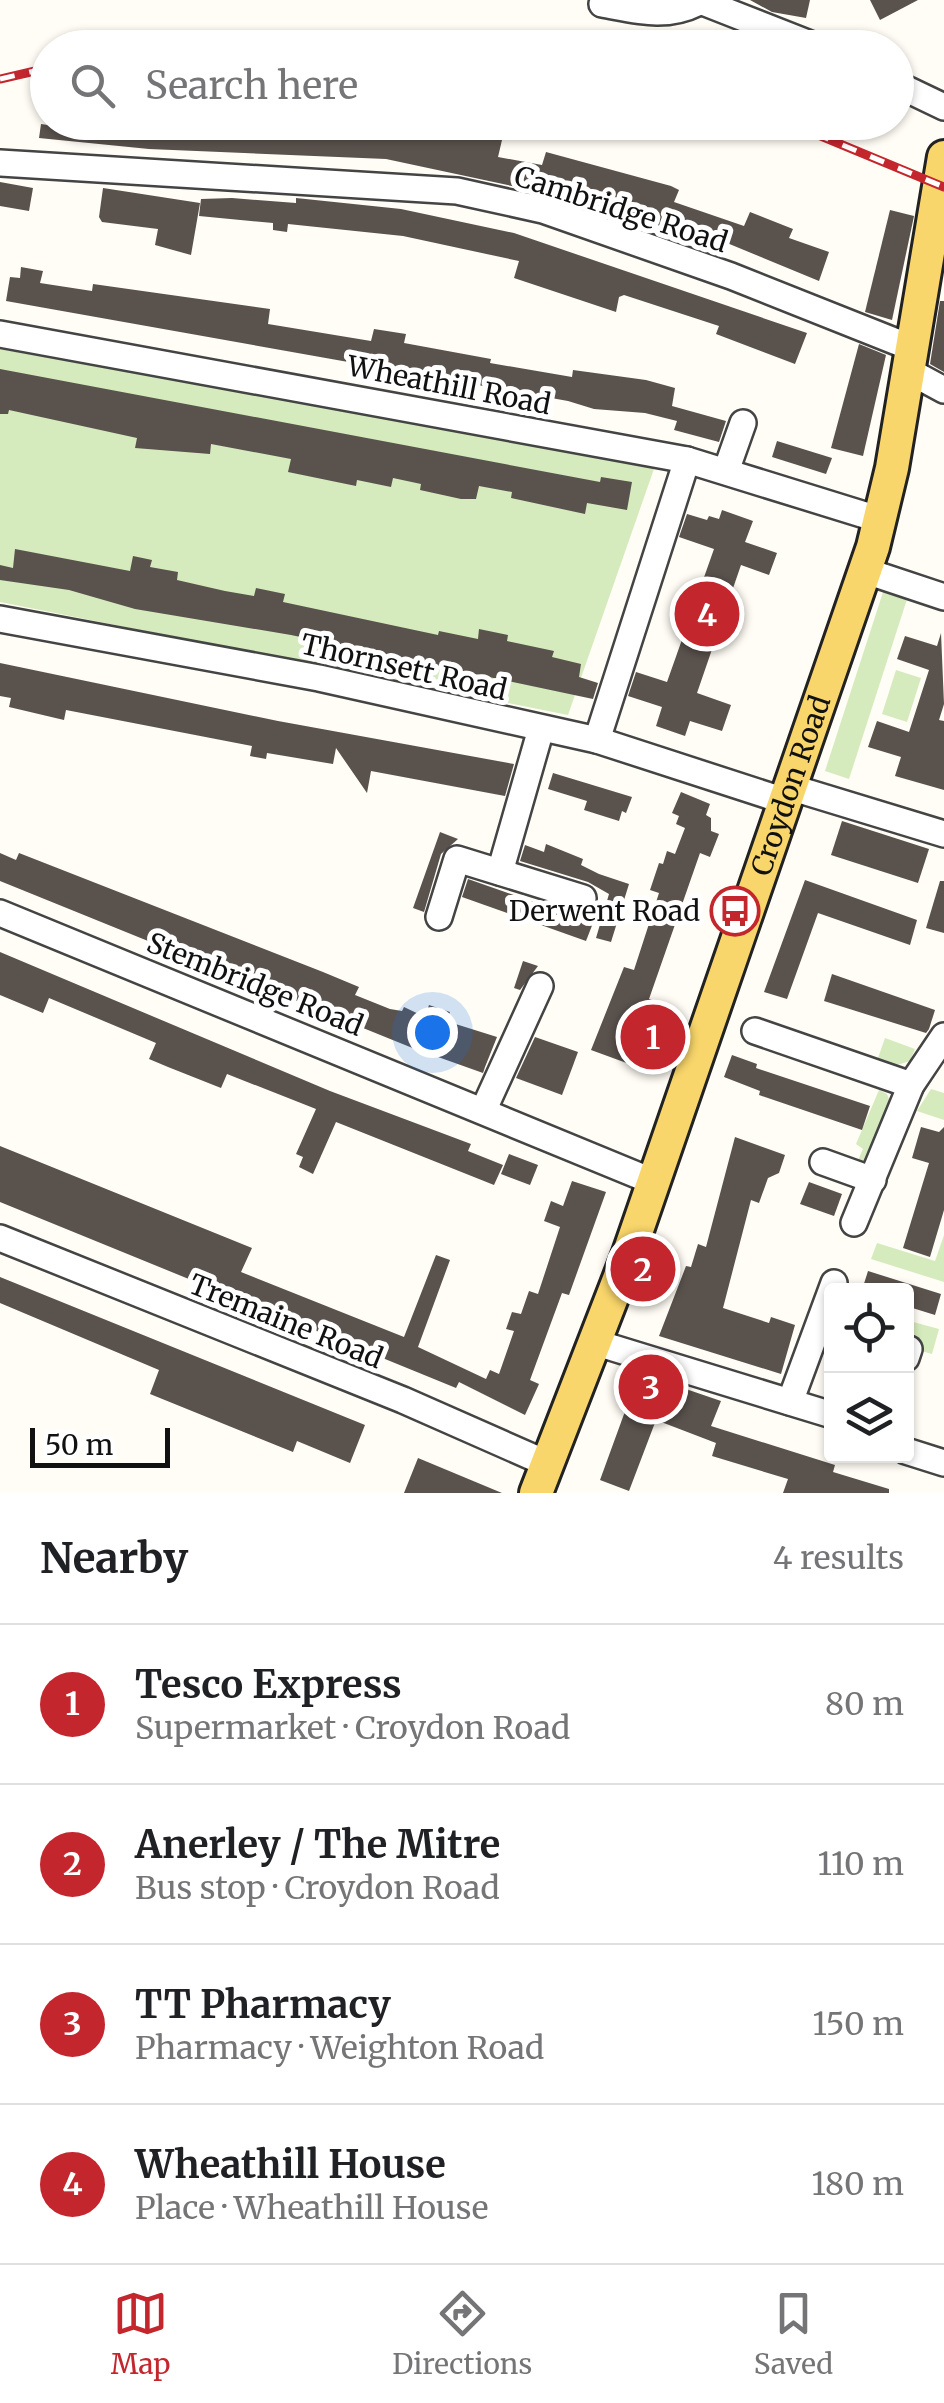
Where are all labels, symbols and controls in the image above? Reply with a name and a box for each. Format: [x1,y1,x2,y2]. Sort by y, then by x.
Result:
search box [30,30,914,140]
icon: search [65,58,120,113]
text: Search here [145,62,358,109]
street label: Cambridge Road [510,158,732,260]
street label: Wheathill Road [343,347,554,422]
pin: 4 [674,576,740,652]
street label: Thornsett Road [297,626,511,708]
street label: Croydon Road [743,690,838,880]
bus stop icon: Derwent Road [709,885,761,937]
place label: Derwent Road [509,893,700,929]
street label: Stembridge Road [142,924,368,1044]
pin: 1 [620,1000,686,1074]
your location [407,1007,458,1058]
pin: 2 [610,1232,676,1306]
street label: Tremaine Road [184,1266,388,1376]
map controls [824,1283,914,1463]
button: locate [824,1283,914,1373]
pin: 3 [618,1350,684,1424]
button: layers [824,1373,914,1463]
scale bar [30,1423,170,1468]
text: 50 m [45,1427,113,1463]
text: Nearby [40,1532,188,1584]
text: 4 results [773,1538,904,1578]
text: Tesco Express [135,1661,402,1708]
text: 1 [65,1684,80,1724]
text: 80 m [825,1684,904,1724]
text: Supermarket · Croydon Road [135,1708,570,1748]
text: Anerley / The Mitre [135,1821,500,1868]
text: 2 [63,1844,82,1884]
text: 110 m [817,1844,904,1884]
text: Bus stop · Croydon Road [135,1868,500,1908]
text: TT Pharmacy [135,1981,391,2028]
text: 3 [63,2004,82,2044]
text: 150 m [812,2004,904,2044]
text: Pharmacy · Weighton Road [135,2028,544,2068]
text: Wheathill House [135,2141,446,2188]
text: 4 [62,2164,83,2204]
text: 180 m [812,2164,904,2204]
text: Place · Wheathill House [135,2188,488,2228]
tab: Map [111,2286,171,2382]
tab: Directions [392,2286,532,2382]
tab: Saved [754,2286,833,2382]

